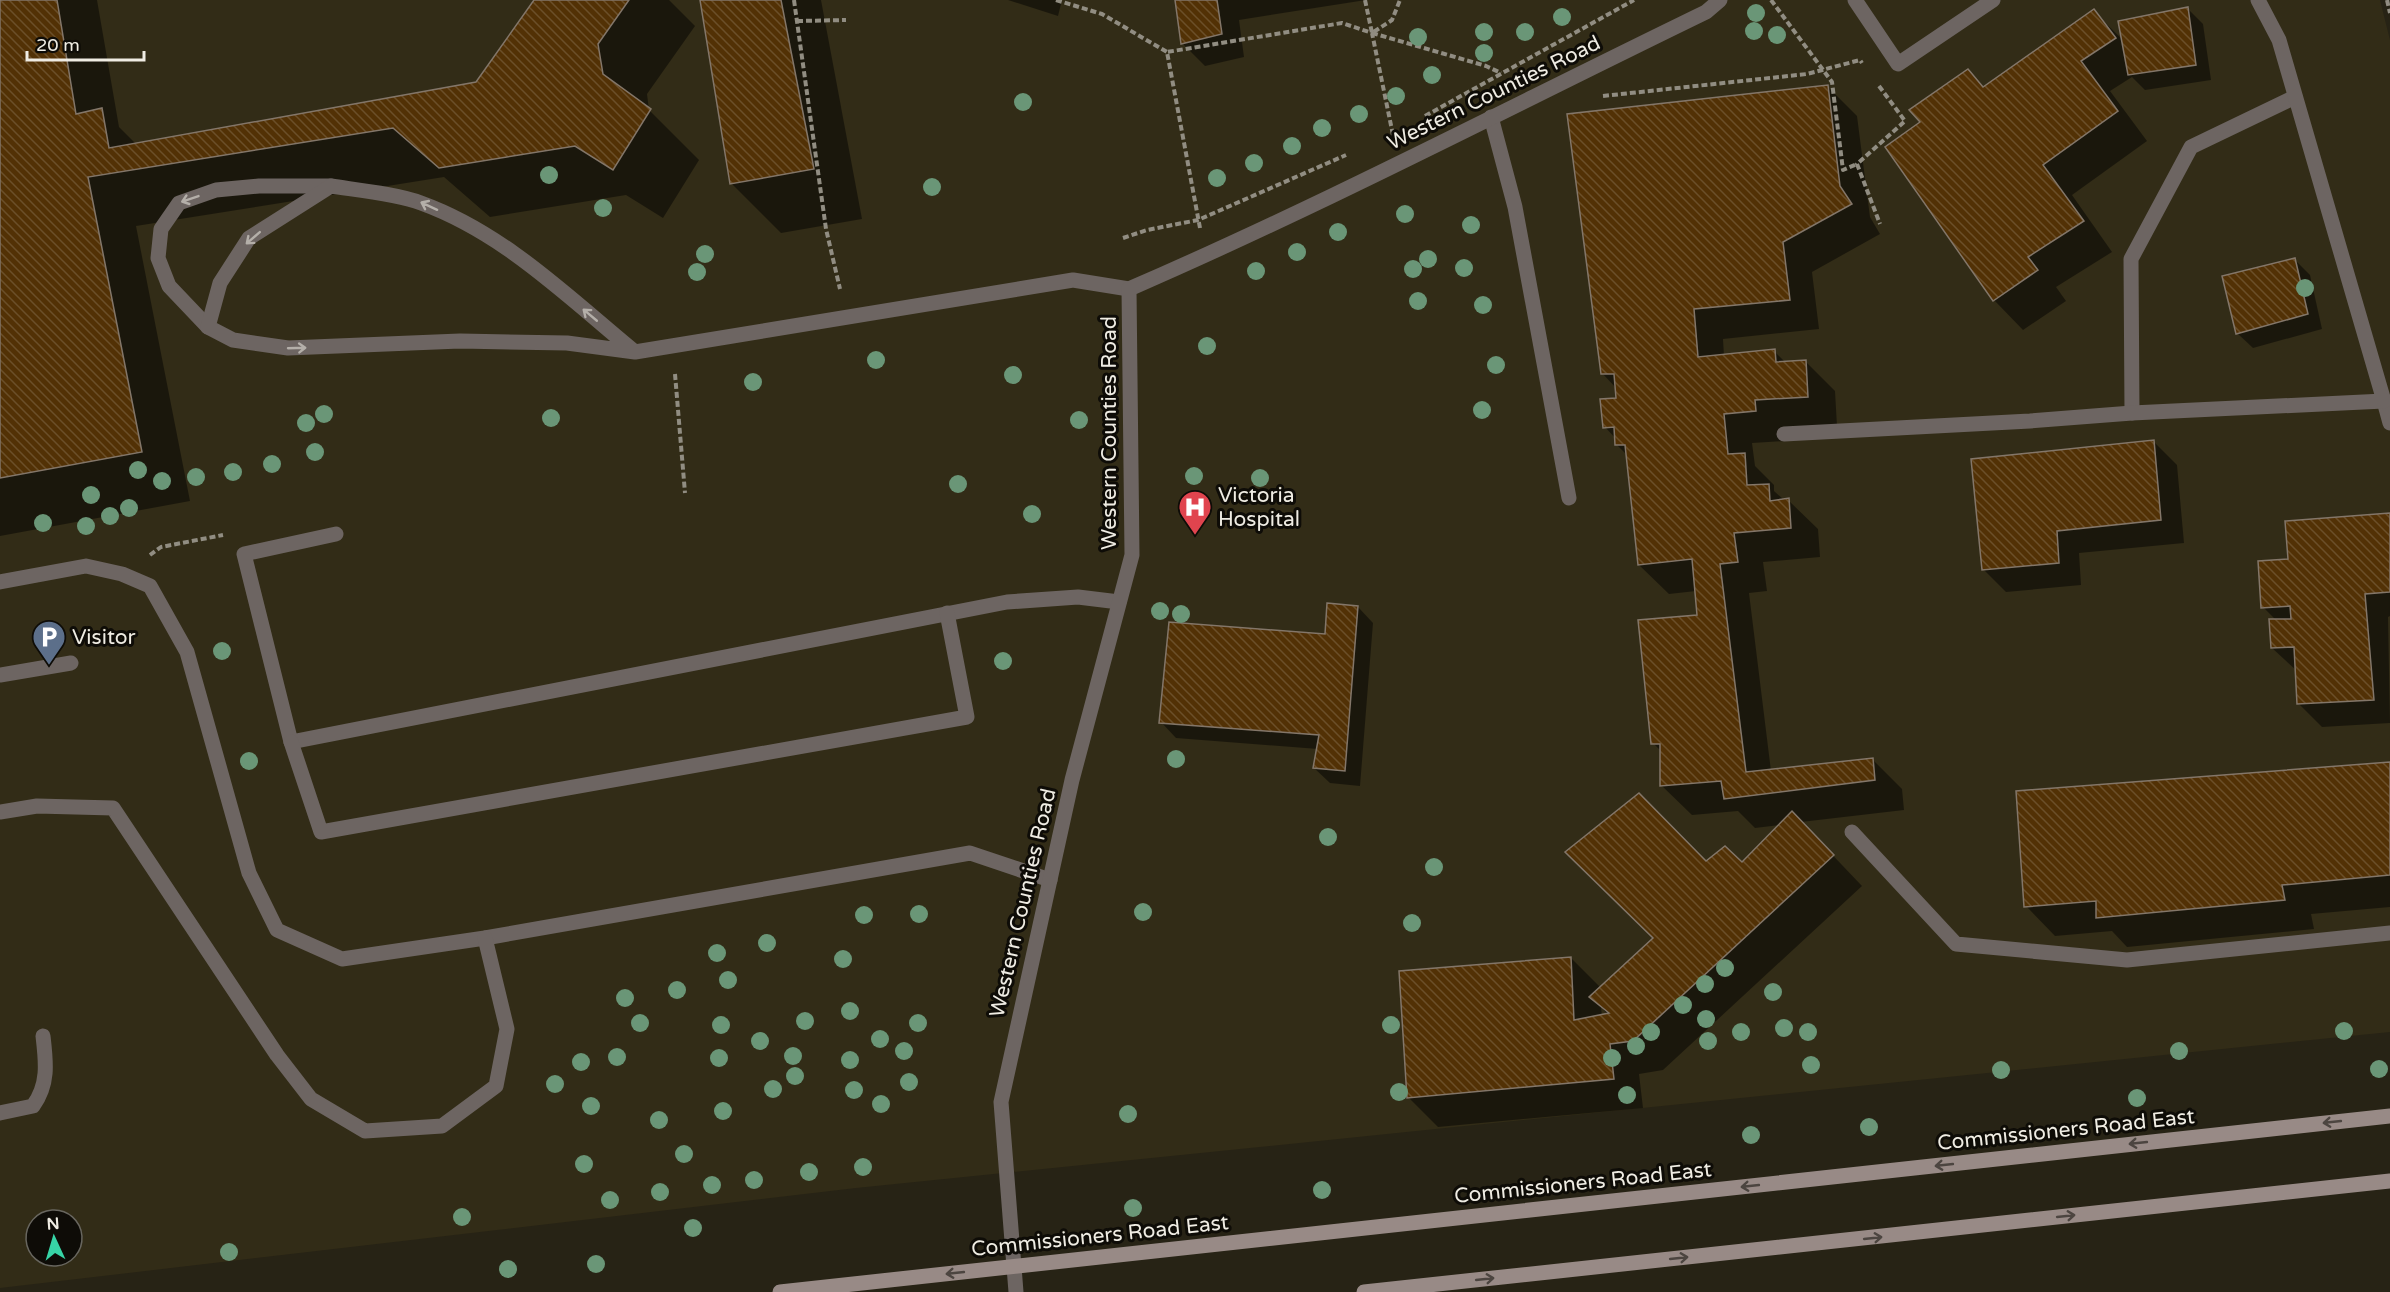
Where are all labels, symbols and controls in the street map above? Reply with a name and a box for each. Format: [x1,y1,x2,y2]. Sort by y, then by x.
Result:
scale bar [27,24,144,62]
street label: Western Counties Road [1383,30,1605,156]
text: 20 m [36,34,80,56]
one-way arrow [181,195,200,206]
one-way arrow [420,200,438,212]
one-way arrow [245,231,260,245]
one-way arrow [582,308,598,321]
street label: Western Counties Road [1097,316,1122,550]
one-way arrow [287,342,307,354]
place label: Victoria Hospital [1218,483,1300,532]
hospital icon: Victoria Hospital [1177,489,1213,536]
parking icon: Visitor [31,619,67,666]
place label: Visitor [72,625,136,650]
street label: Western Counties Road [984,786,1062,1020]
street label: Commissioners Road East [1936,1104,2196,1156]
one-way arrow [2322,1117,2342,1128]
one-way arrow [2129,1138,2148,1149]
street label: Commissioners Road East [1453,1157,1713,1209]
one-way arrow [1935,1159,1955,1170]
one-way arrow [1741,1181,1761,1192]
north arrow [24,1208,84,1268]
street label: Commissioners Road East [970,1210,1230,1262]
one-way arrow [2056,1211,2076,1222]
text: N [46,1214,60,1234]
one-way arrow [1862,1232,1882,1243]
one-way arrow [1668,1252,1688,1263]
one-way arrow [945,1267,965,1278]
one-way arrow [1474,1273,1494,1284]

